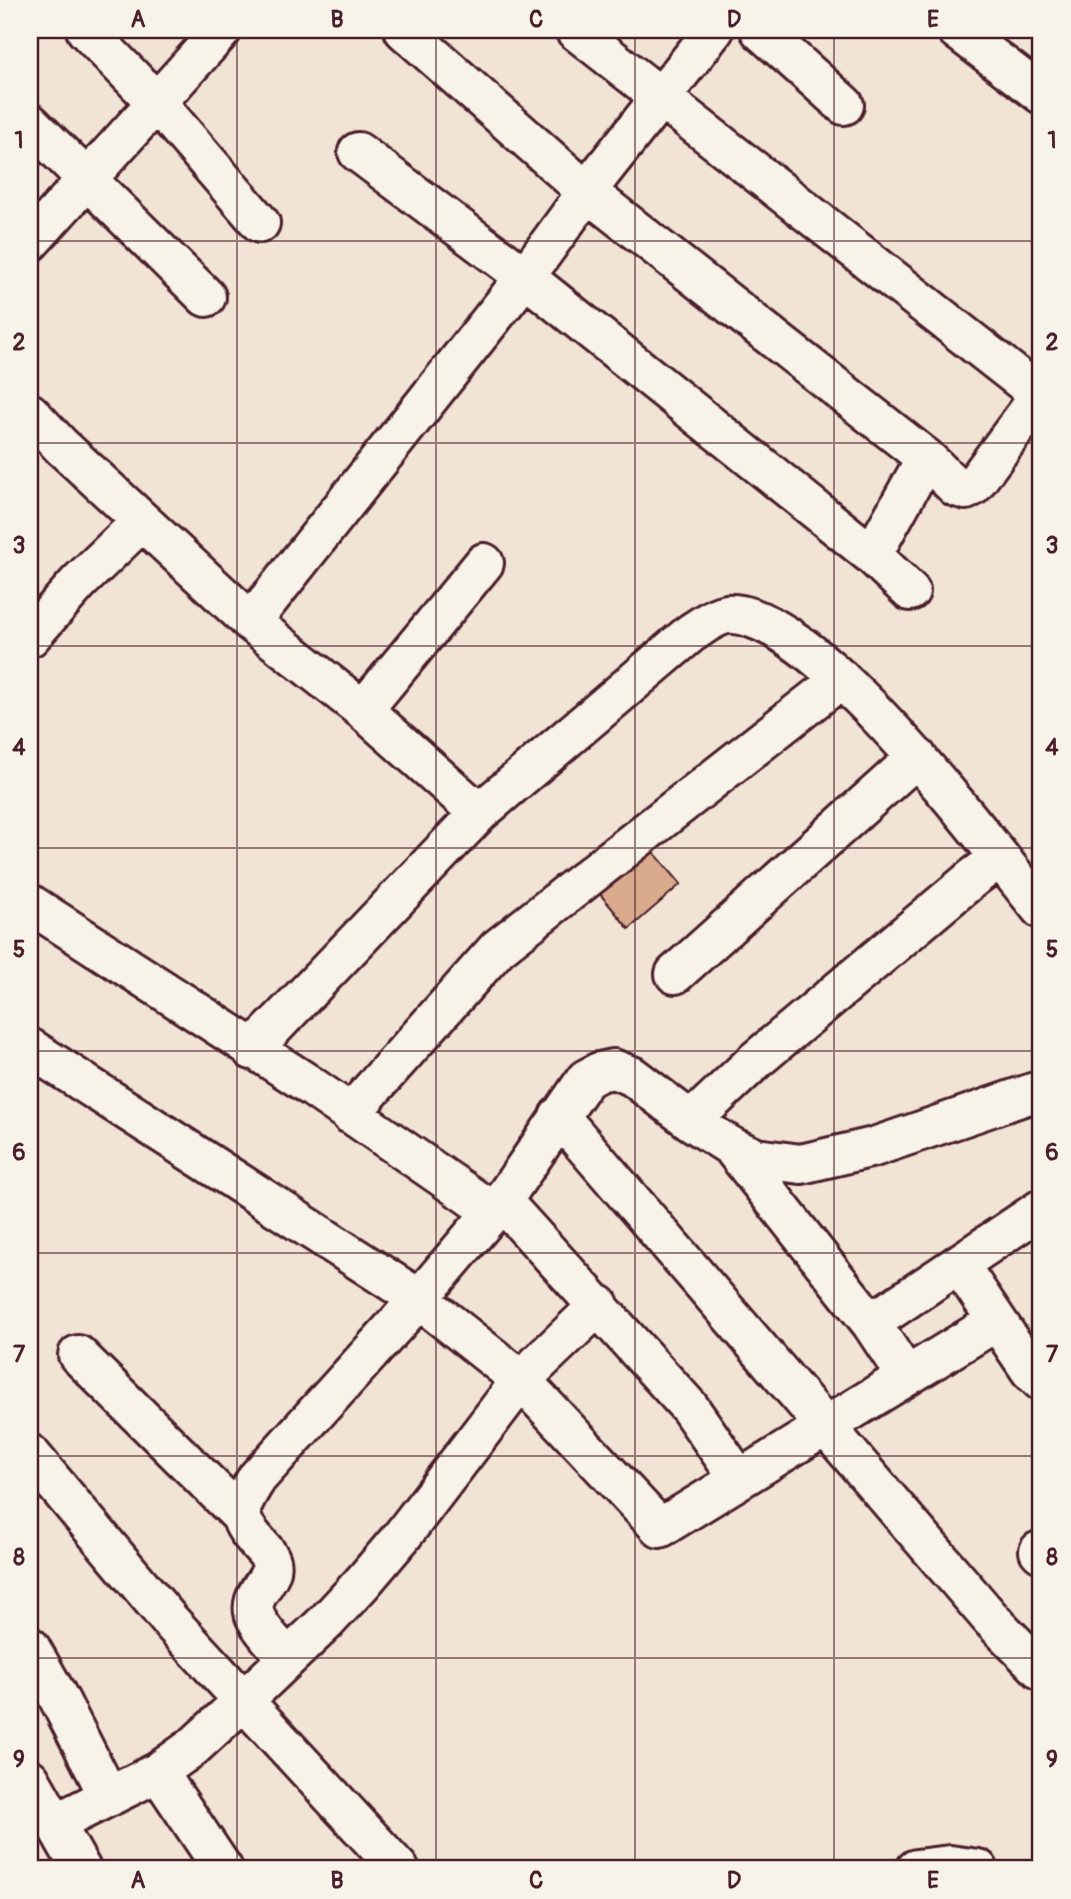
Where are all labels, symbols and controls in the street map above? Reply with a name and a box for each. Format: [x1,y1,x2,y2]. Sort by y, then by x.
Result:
text: A [131,5,146,34]
text: B [330,5,344,34]
text: C [529,5,543,34]
text: D [727,5,741,34]
text: E [927,5,939,34]
text: 1 [15,126,24,155]
text: 1 [1048,126,1057,155]
text: 2 [13,328,26,357]
text: 2 [1046,328,1059,357]
text: 3 [13,531,25,560]
text: 3 [1046,531,1058,560]
text: 4 [12,733,26,762]
text: 4 [1045,733,1059,762]
text: 5 [13,935,25,964]
text: 5 [1046,935,1058,964]
text: 6 [12,1138,26,1167]
text: 6 [1045,1138,1059,1167]
text: 7 [13,1340,26,1369]
text: 7 [1046,1340,1059,1369]
text: 8 [13,1543,25,1572]
text: 8 [1046,1543,1058,1572]
text: 9 [13,1745,25,1774]
text: 9 [1046,1745,1058,1774]
text: A [131,1866,146,1895]
text: B [330,1866,344,1895]
text: C [529,1866,543,1895]
text: D [727,1866,741,1895]
text: E [927,1866,939,1895]

